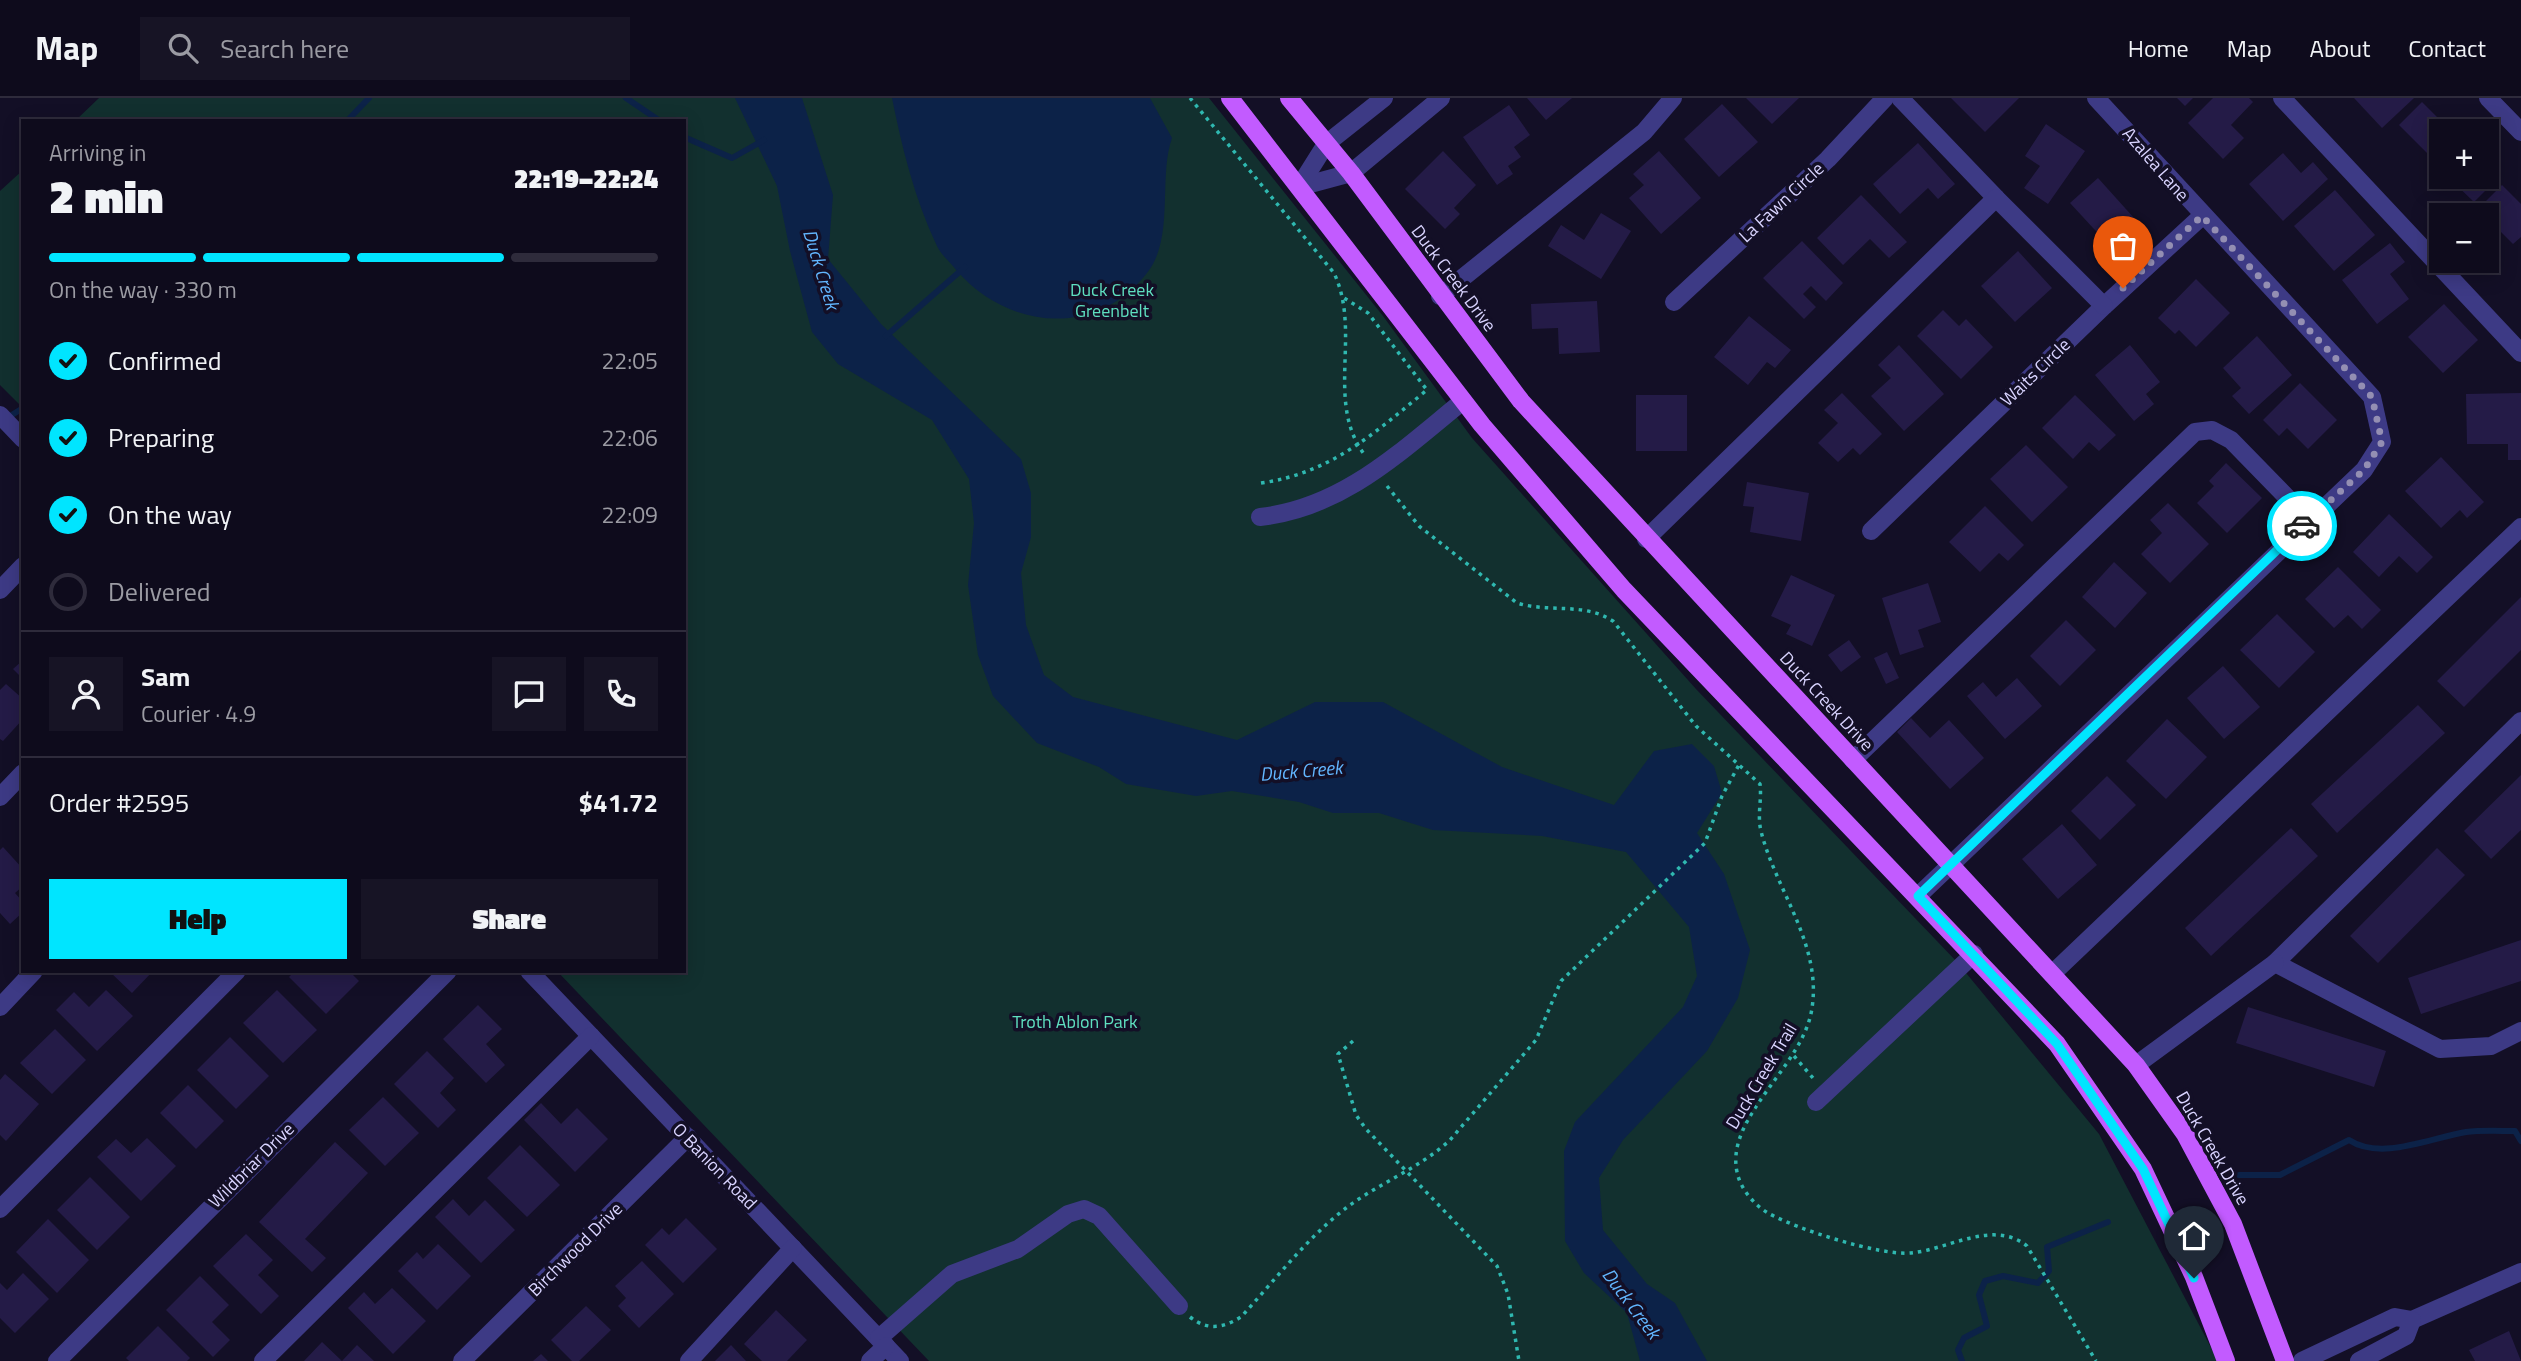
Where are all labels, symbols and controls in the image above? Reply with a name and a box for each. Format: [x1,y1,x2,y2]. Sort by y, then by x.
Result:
search box [140,17,630,80]
text: Map [35,23,98,73]
icon: search [164,29,202,67]
text: Search here [220,29,349,68]
text: Home [2128,30,2189,66]
text: Map [2227,30,2272,66]
text: About [2310,30,2370,66]
text: Contact [2408,30,2486,66]
map controls [2429,119,2499,273]
button: + [2429,119,2499,189]
street label: Azalea Lane [2116,121,2196,207]
text: Arriving in [49,135,146,170]
street label: La Fawn Circle [1732,155,1830,249]
text: 22:19–22:24 [514,159,658,198]
text: 2 min [49,161,163,231]
button: − [2429,203,2499,273]
pin [2093,216,2153,288]
street label: Duck Creek Drive [1405,219,1503,337]
water label: Duck Creek [796,225,849,315]
icon: bag [2104,227,2142,265]
text: On the way · 330 m [49,272,237,307]
park label: Duck Creek Greenbelt [1070,276,1154,324]
street label: Waits Circle [1994,332,2076,412]
text: Confirmed [108,341,222,380]
icon: check [49,342,87,380]
text: 22:05 [601,343,658,378]
text: Preparing [108,418,214,457]
icon: check [49,419,87,457]
text: 22:06 [601,420,658,455]
courier [2267,491,2337,561]
text: On the way [108,495,232,534]
icon: check [49,496,87,534]
text: 22:09 [601,497,658,532]
icon: car [2283,507,2321,545]
text: Delivered [108,572,211,611]
street label: Duck Creek Drive [1774,645,1880,757]
button: person [49,657,123,731]
text: Sam [141,657,190,696]
button: chat [492,657,566,731]
button: phone [584,657,658,731]
text: Courier · 4.9 [141,696,256,731]
water label: Duck Creek [1259,752,1346,788]
text: Order #2595 [49,783,189,822]
text: $41.72 [579,783,658,822]
button: Help [49,879,347,959]
button: Share [361,879,658,959]
park label: Troth Ablon Park [1012,1008,1138,1035]
street label: Duck Creek Trail [1719,1018,1803,1134]
street label: Duck Creek Drive [2169,1086,2257,1210]
street label: Wildbriar Drive [202,1116,300,1214]
street label: O Banion Road [667,1116,763,1216]
street label: Birchwood Drive [522,1196,628,1302]
pin [2164,1206,2224,1278]
icon: home [2175,1217,2213,1255]
water label: Duck Creek [1596,1261,1670,1347]

